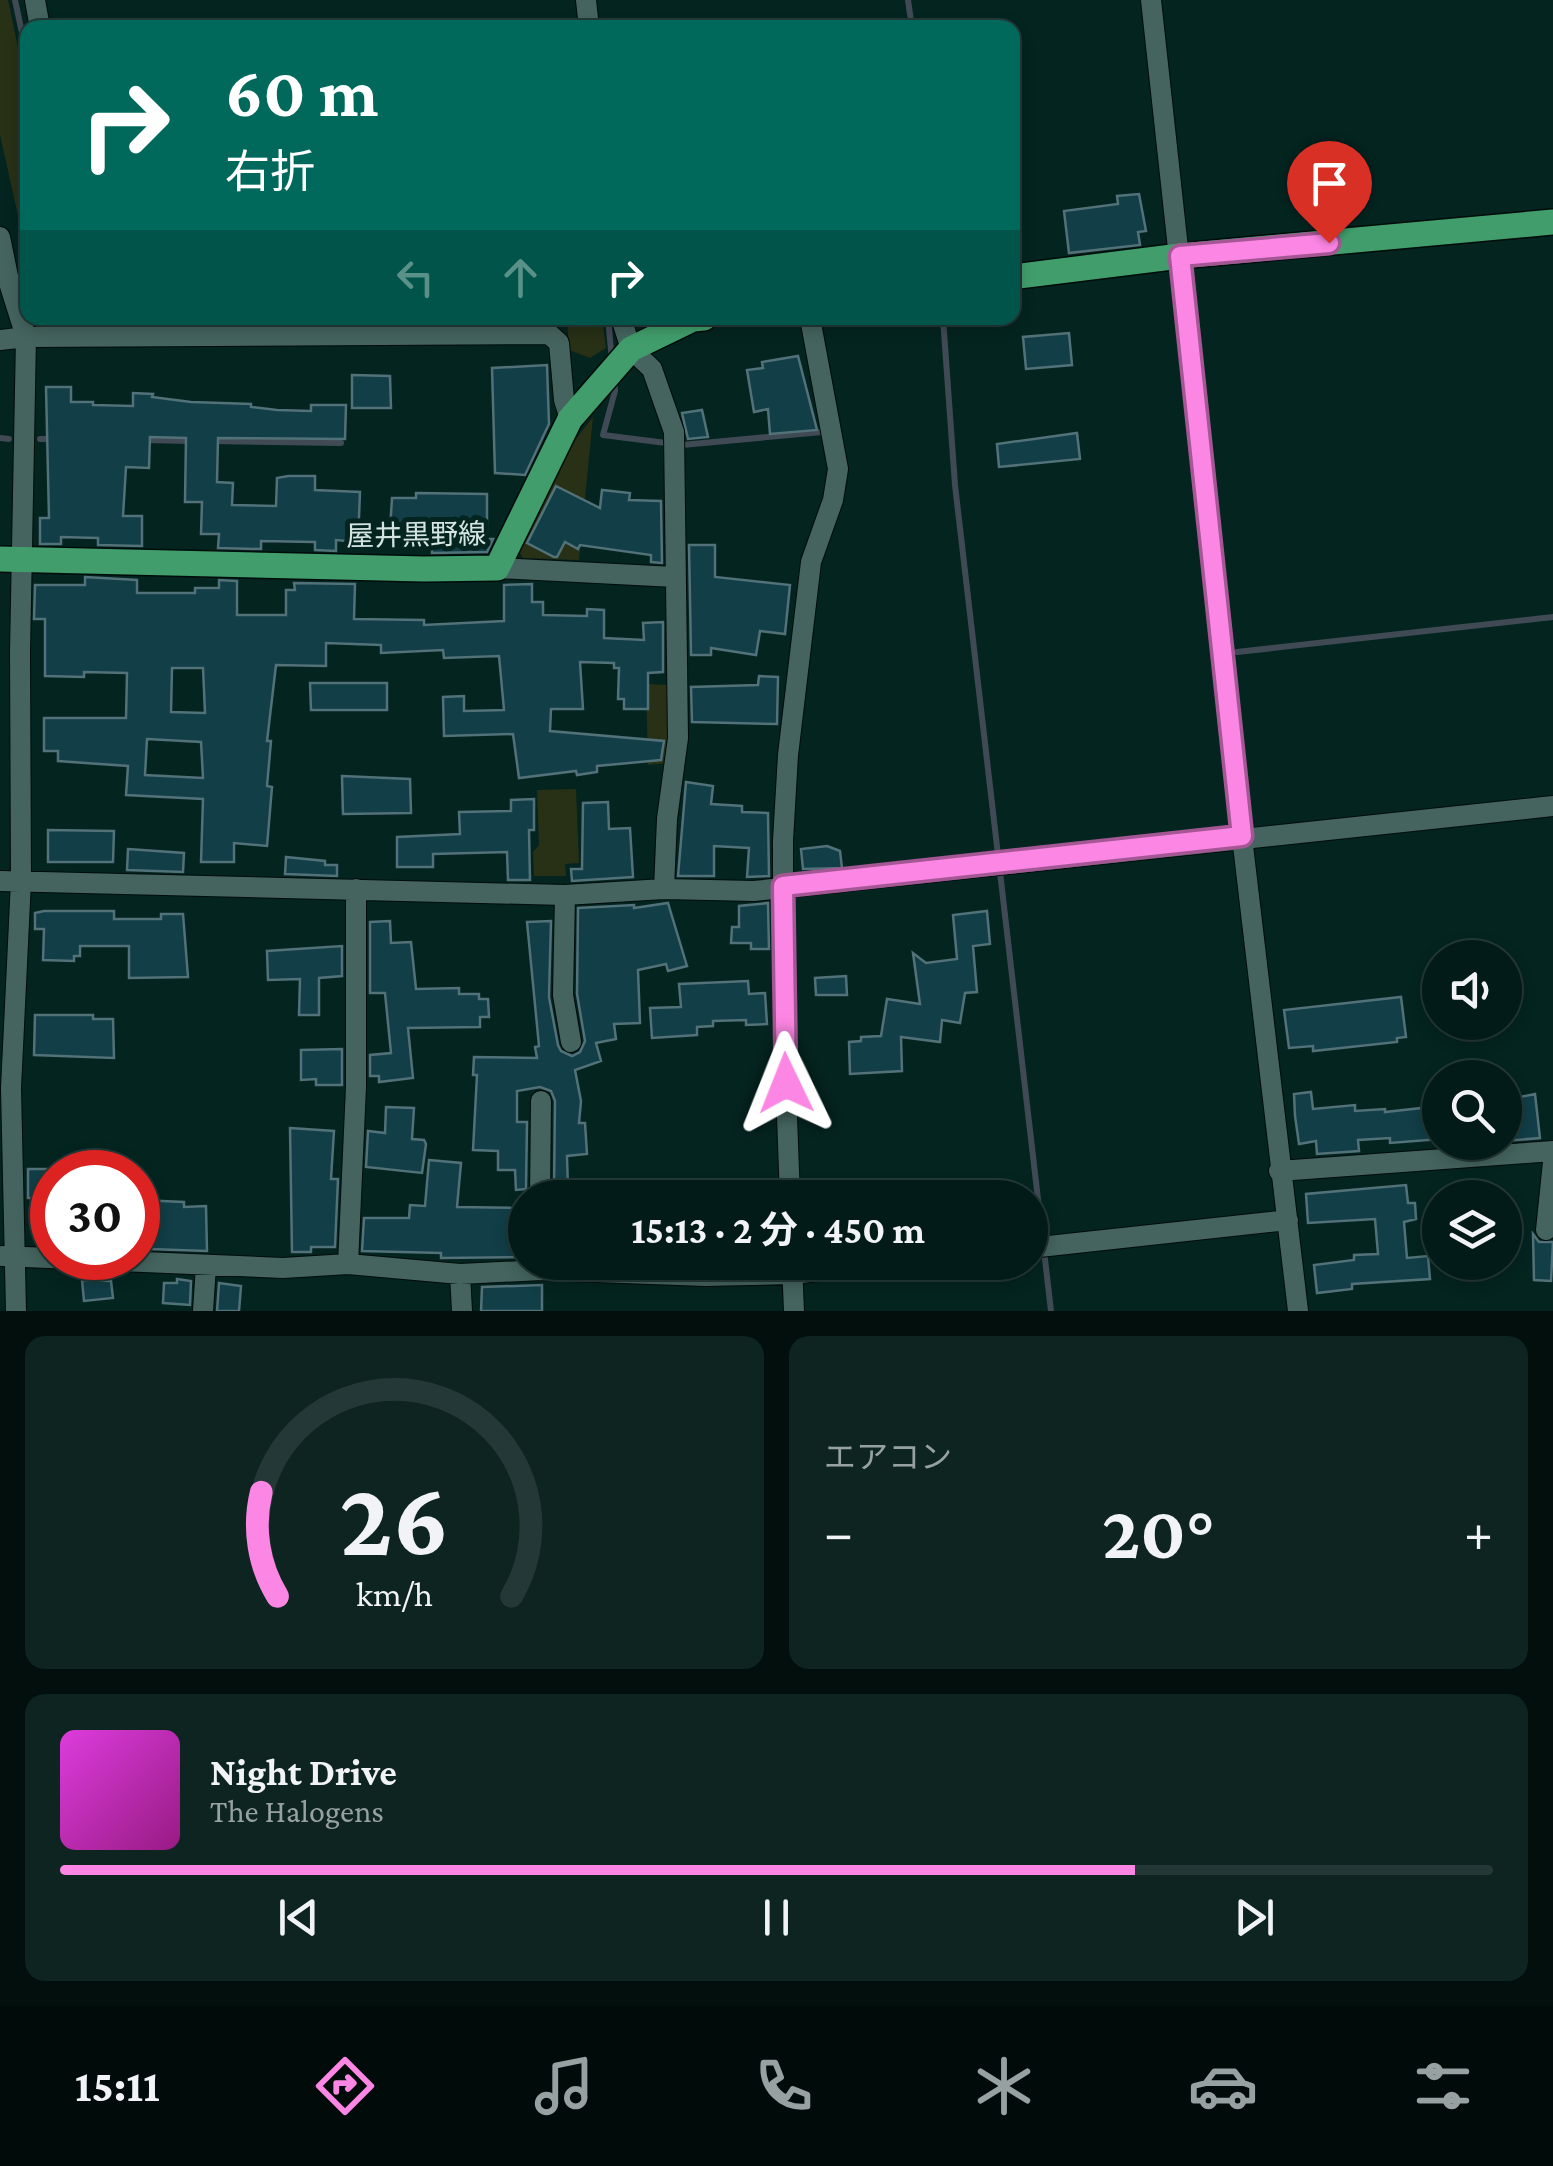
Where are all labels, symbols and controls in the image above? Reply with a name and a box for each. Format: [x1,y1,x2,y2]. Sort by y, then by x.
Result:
text: 60 m [225,53,378,131]
icon: right [60,60,190,190]
pin [1287,141,1372,244]
text: 右折 [225,147,315,197]
icon: arrive [1302,156,1357,211]
icon: left [388,250,443,305]
icon: ahead [493,250,548,305]
icon: right [598,250,653,305]
street label: 屋井黒野線 [346,518,486,552]
map controls [1422,940,1522,1280]
button: sound [1422,940,1522,1040]
position arrow [734,1031,838,1135]
button: search [1422,1060,1522,1160]
speed limit sign: 30 [30,1150,160,1280]
button: layers [1422,1180,1522,1280]
text: 15:13 · 2 分 · 450 m [631,1209,925,1251]
text: エアコン [824,1439,952,1475]
text: 26 [340,1461,449,1576]
text: 20° [1102,1491,1215,1574]
text: − [824,1502,853,1563]
text: + [1464,1502,1493,1563]
text: km/h [356,1574,433,1614]
text: Night Drive [210,1751,397,1793]
text: The Halogens [210,1793,384,1829]
icon: previous [271,1890,326,1945]
icon: pause [749,1890,804,1945]
icon: next [1227,1890,1282,1945]
icon: directions [310,2051,380,2121]
icon: music [529,2051,599,2121]
icon: phone [749,2051,819,2121]
icon: climate [969,2051,1039,2121]
icon: car [1188,2051,1258,2121]
icon: filters [1408,2051,1478,2121]
text: 15:11 [75,2061,160,2111]

